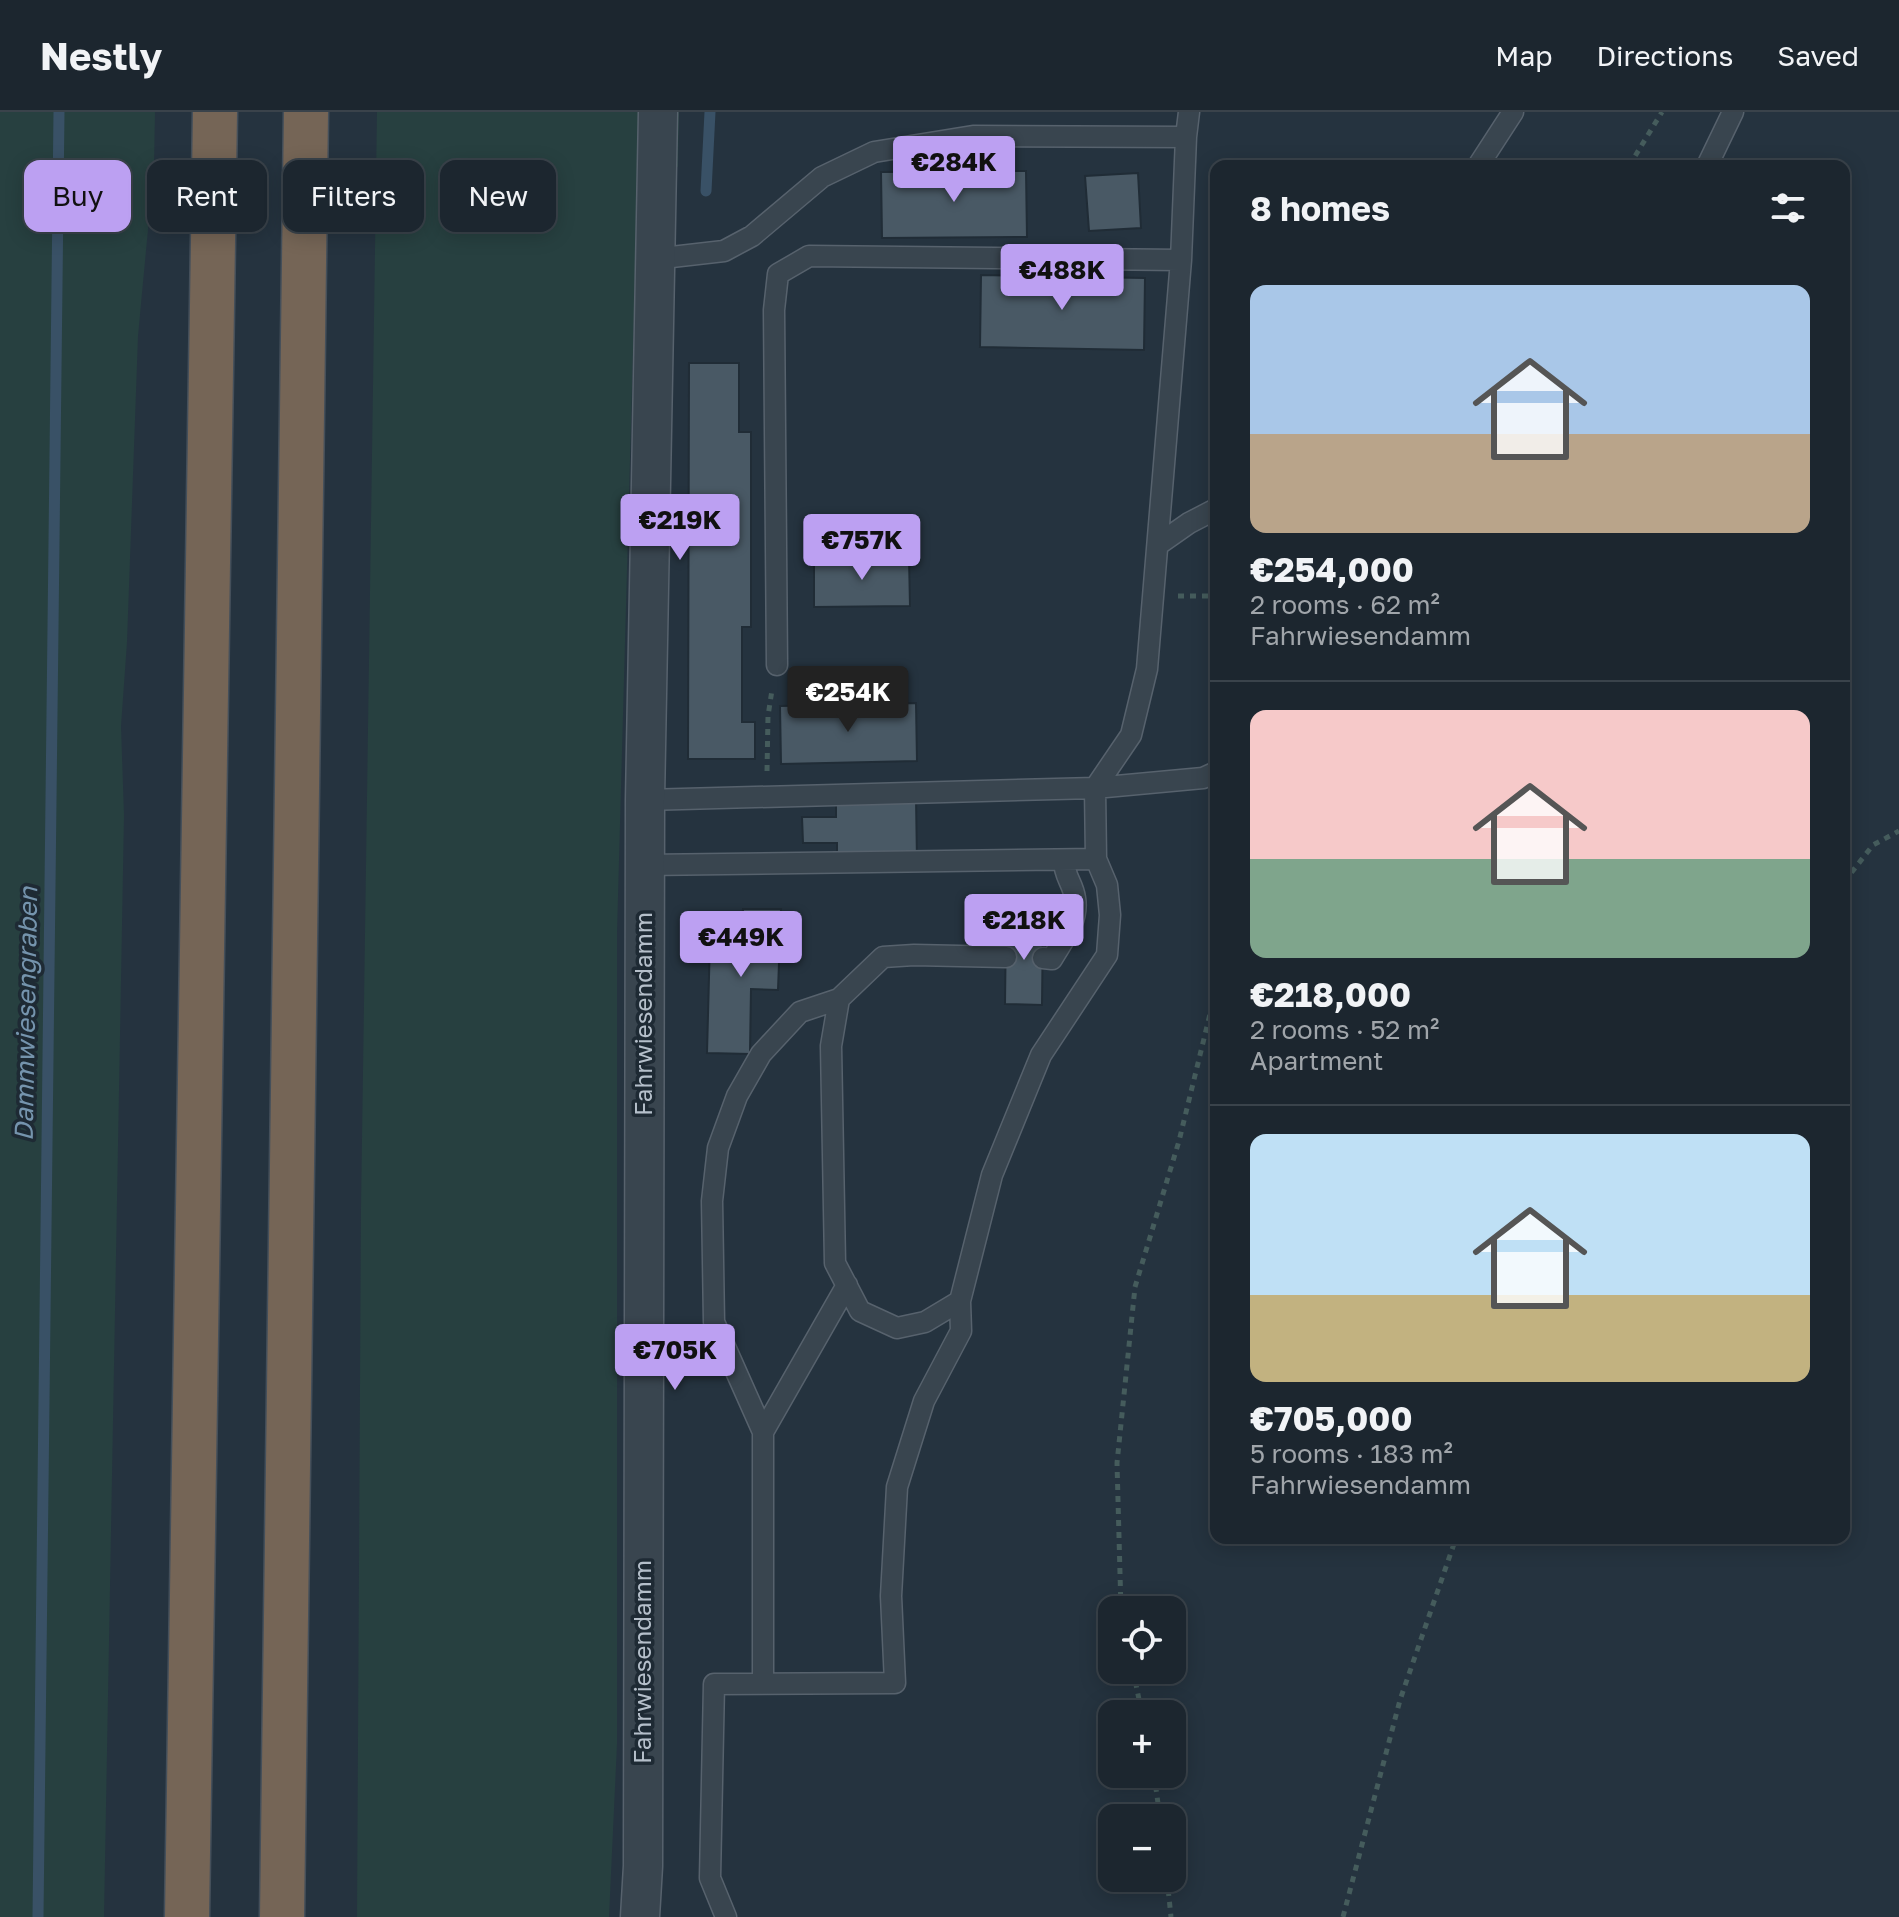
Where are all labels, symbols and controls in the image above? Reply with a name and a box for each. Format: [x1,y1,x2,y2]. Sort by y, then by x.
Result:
text: Nestly [40,33,162,78]
text: Map [1495,39,1552,72]
text: Directions [1596,39,1733,72]
text: Saved [1777,39,1859,72]
pin: €284K [898,136,1010,204]
text: €284K [911,146,997,177]
chip: Buy [24,160,131,232]
chip: Rent [147,160,267,232]
chip: Filters [283,160,424,232]
chip: New [440,160,556,232]
icon: filters [1766,186,1810,230]
text: 8 homes [1250,188,1390,228]
pin: €488K [1006,244,1118,312]
text: €488K [1019,254,1105,285]
icon: home [1458,337,1602,481]
pin: €219K [624,494,736,562]
text: €219K [639,504,721,535]
pin: €757K [806,514,918,582]
text: €757K [821,524,903,555]
text: €254,000 [1250,549,1414,589]
text: 2 rooms · 62 m² [1250,589,1440,620]
text: Fahrwiesendamm [1250,620,1471,651]
pin: €254K [792,666,904,734]
text: €254K [805,676,891,707]
icon: home [1458,762,1602,906]
water label: Dammwiesengraben [8,886,43,1141]
pin: €218K [968,894,1080,962]
text: €218K [982,904,1066,935]
pin: €449K [685,911,797,979]
street label: Fahrwiesendamm [628,912,657,1116]
text: €449K [698,921,784,952]
text: €218,000 [1250,974,1411,1014]
text: 2 rooms · 52 m² [1250,1014,1439,1045]
text: Apartment [1250,1045,1383,1076]
icon: home [1458,1186,1602,1330]
pin: €705K [619,1324,731,1392]
text: €705K [633,1334,717,1365]
text: €705,000 [1250,1398,1413,1438]
text: 5 rooms · 183 m² [1250,1438,1453,1469]
text: Fahrwiesendamm [1250,1469,1471,1500]
street label: Fahrwiesendamm [627,1560,656,1764]
map controls [1098,1596,1186,1892]
button: locate [1098,1596,1186,1684]
button: + [1098,1700,1186,1788]
button: − [1098,1804,1186,1892]

